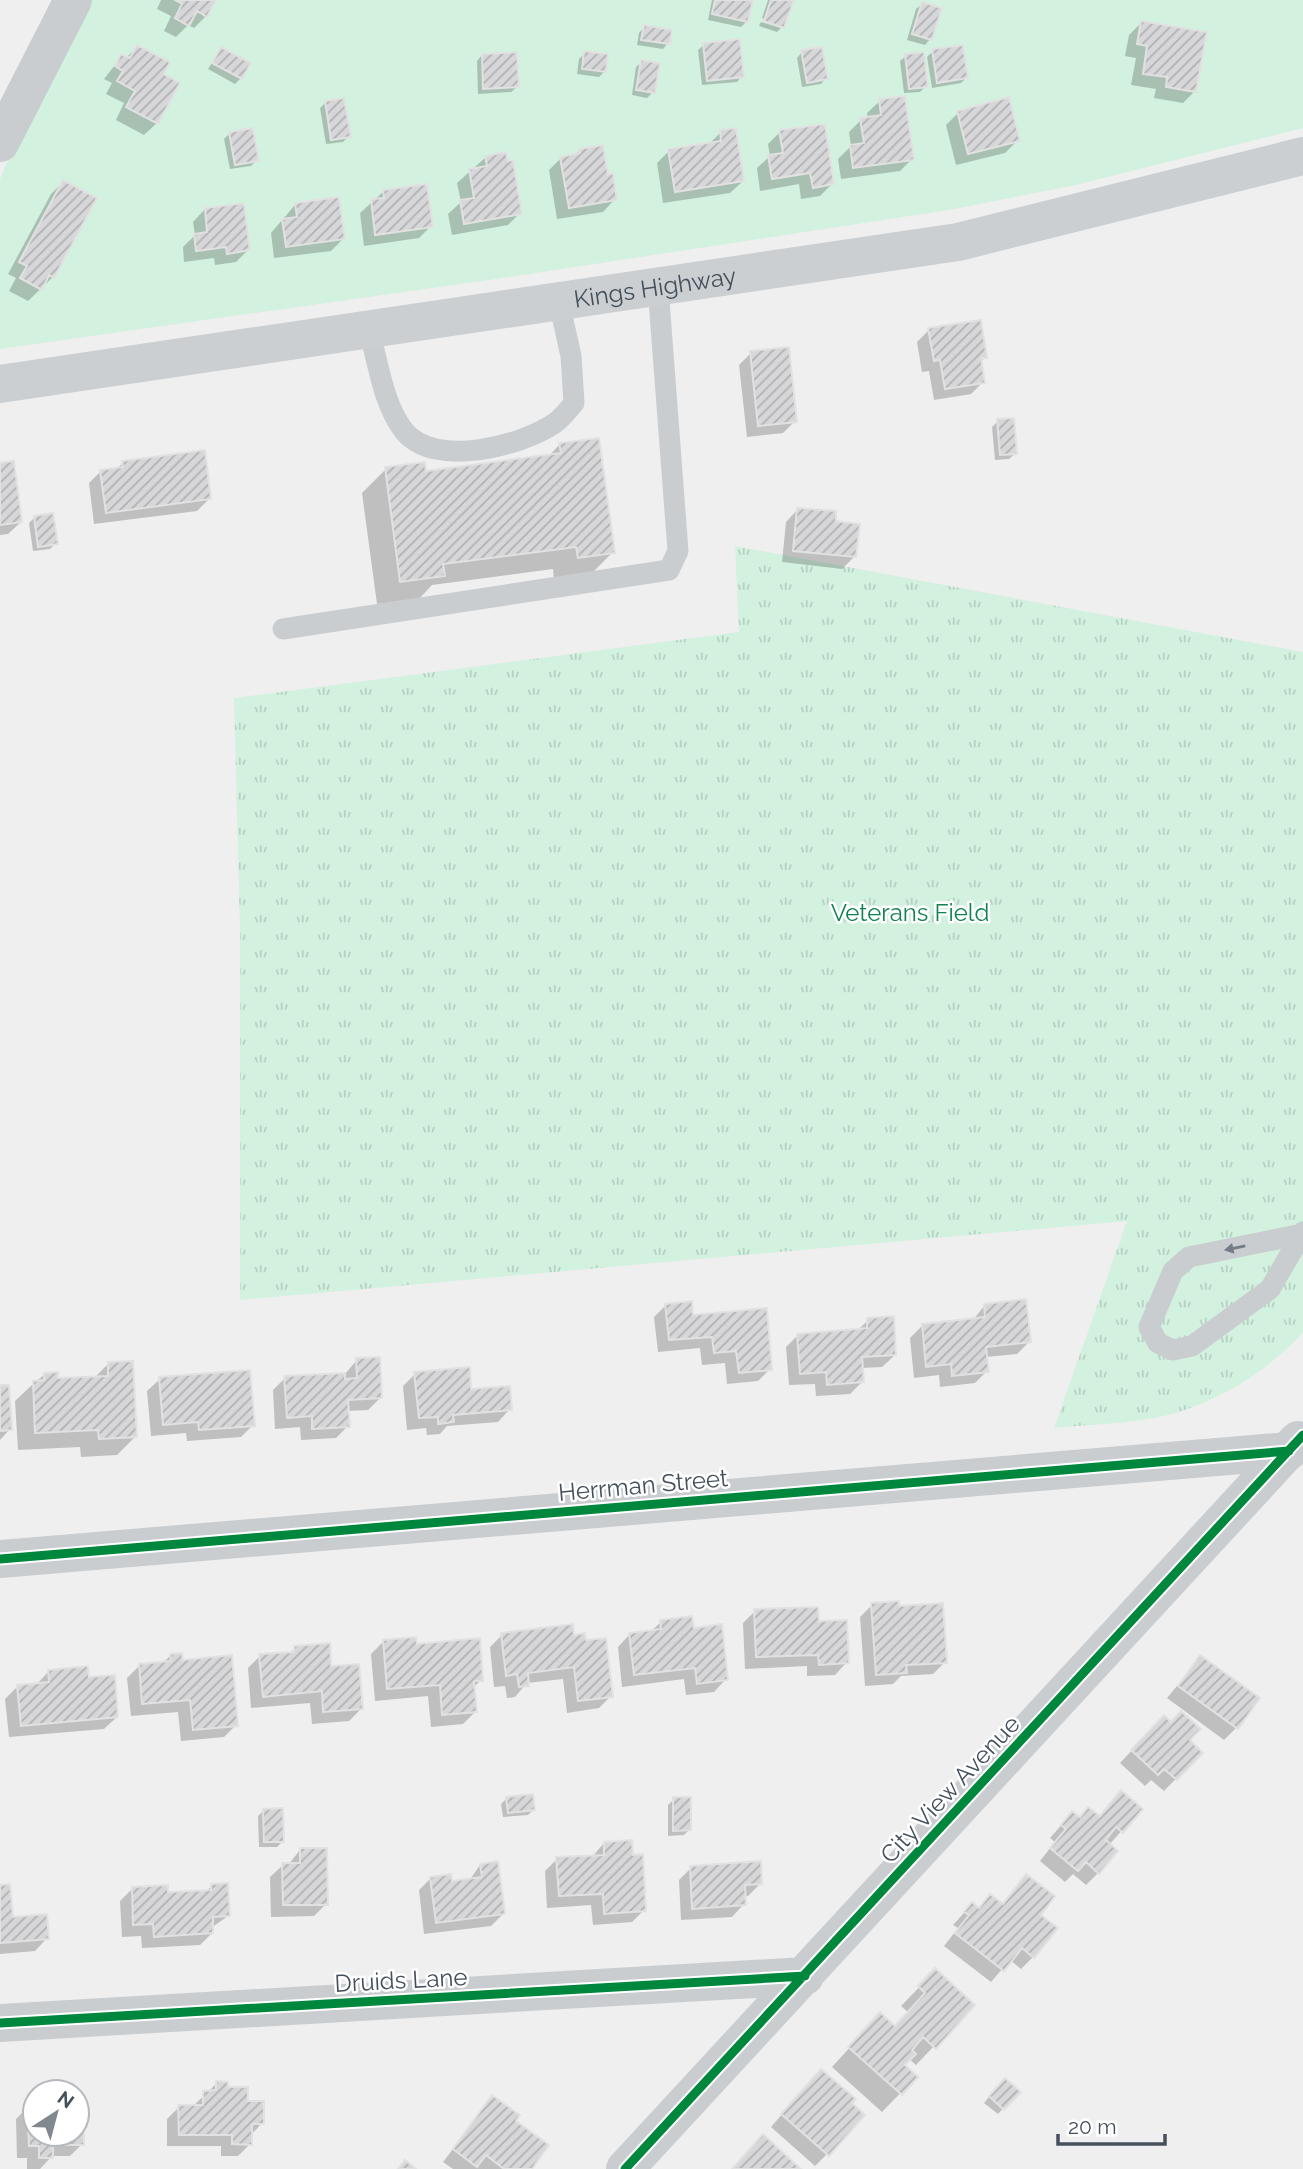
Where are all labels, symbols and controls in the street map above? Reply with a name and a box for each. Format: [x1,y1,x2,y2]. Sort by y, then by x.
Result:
street label: Kings Highway [572,261,738,313]
park label: Veterans Field [831,898,989,927]
one-way arrow [1224,1242,1246,1253]
street label: Herrman Street [557,1463,729,1507]
street label: City View Avenue [874,1709,1026,1869]
street label: Druids Lane [334,1962,468,1998]
north arrow [21,2078,91,2148]
text: N [54,2086,78,2112]
scale bar [1058,2102,1165,2146]
text: 20 m [1068,2114,1116,2139]

